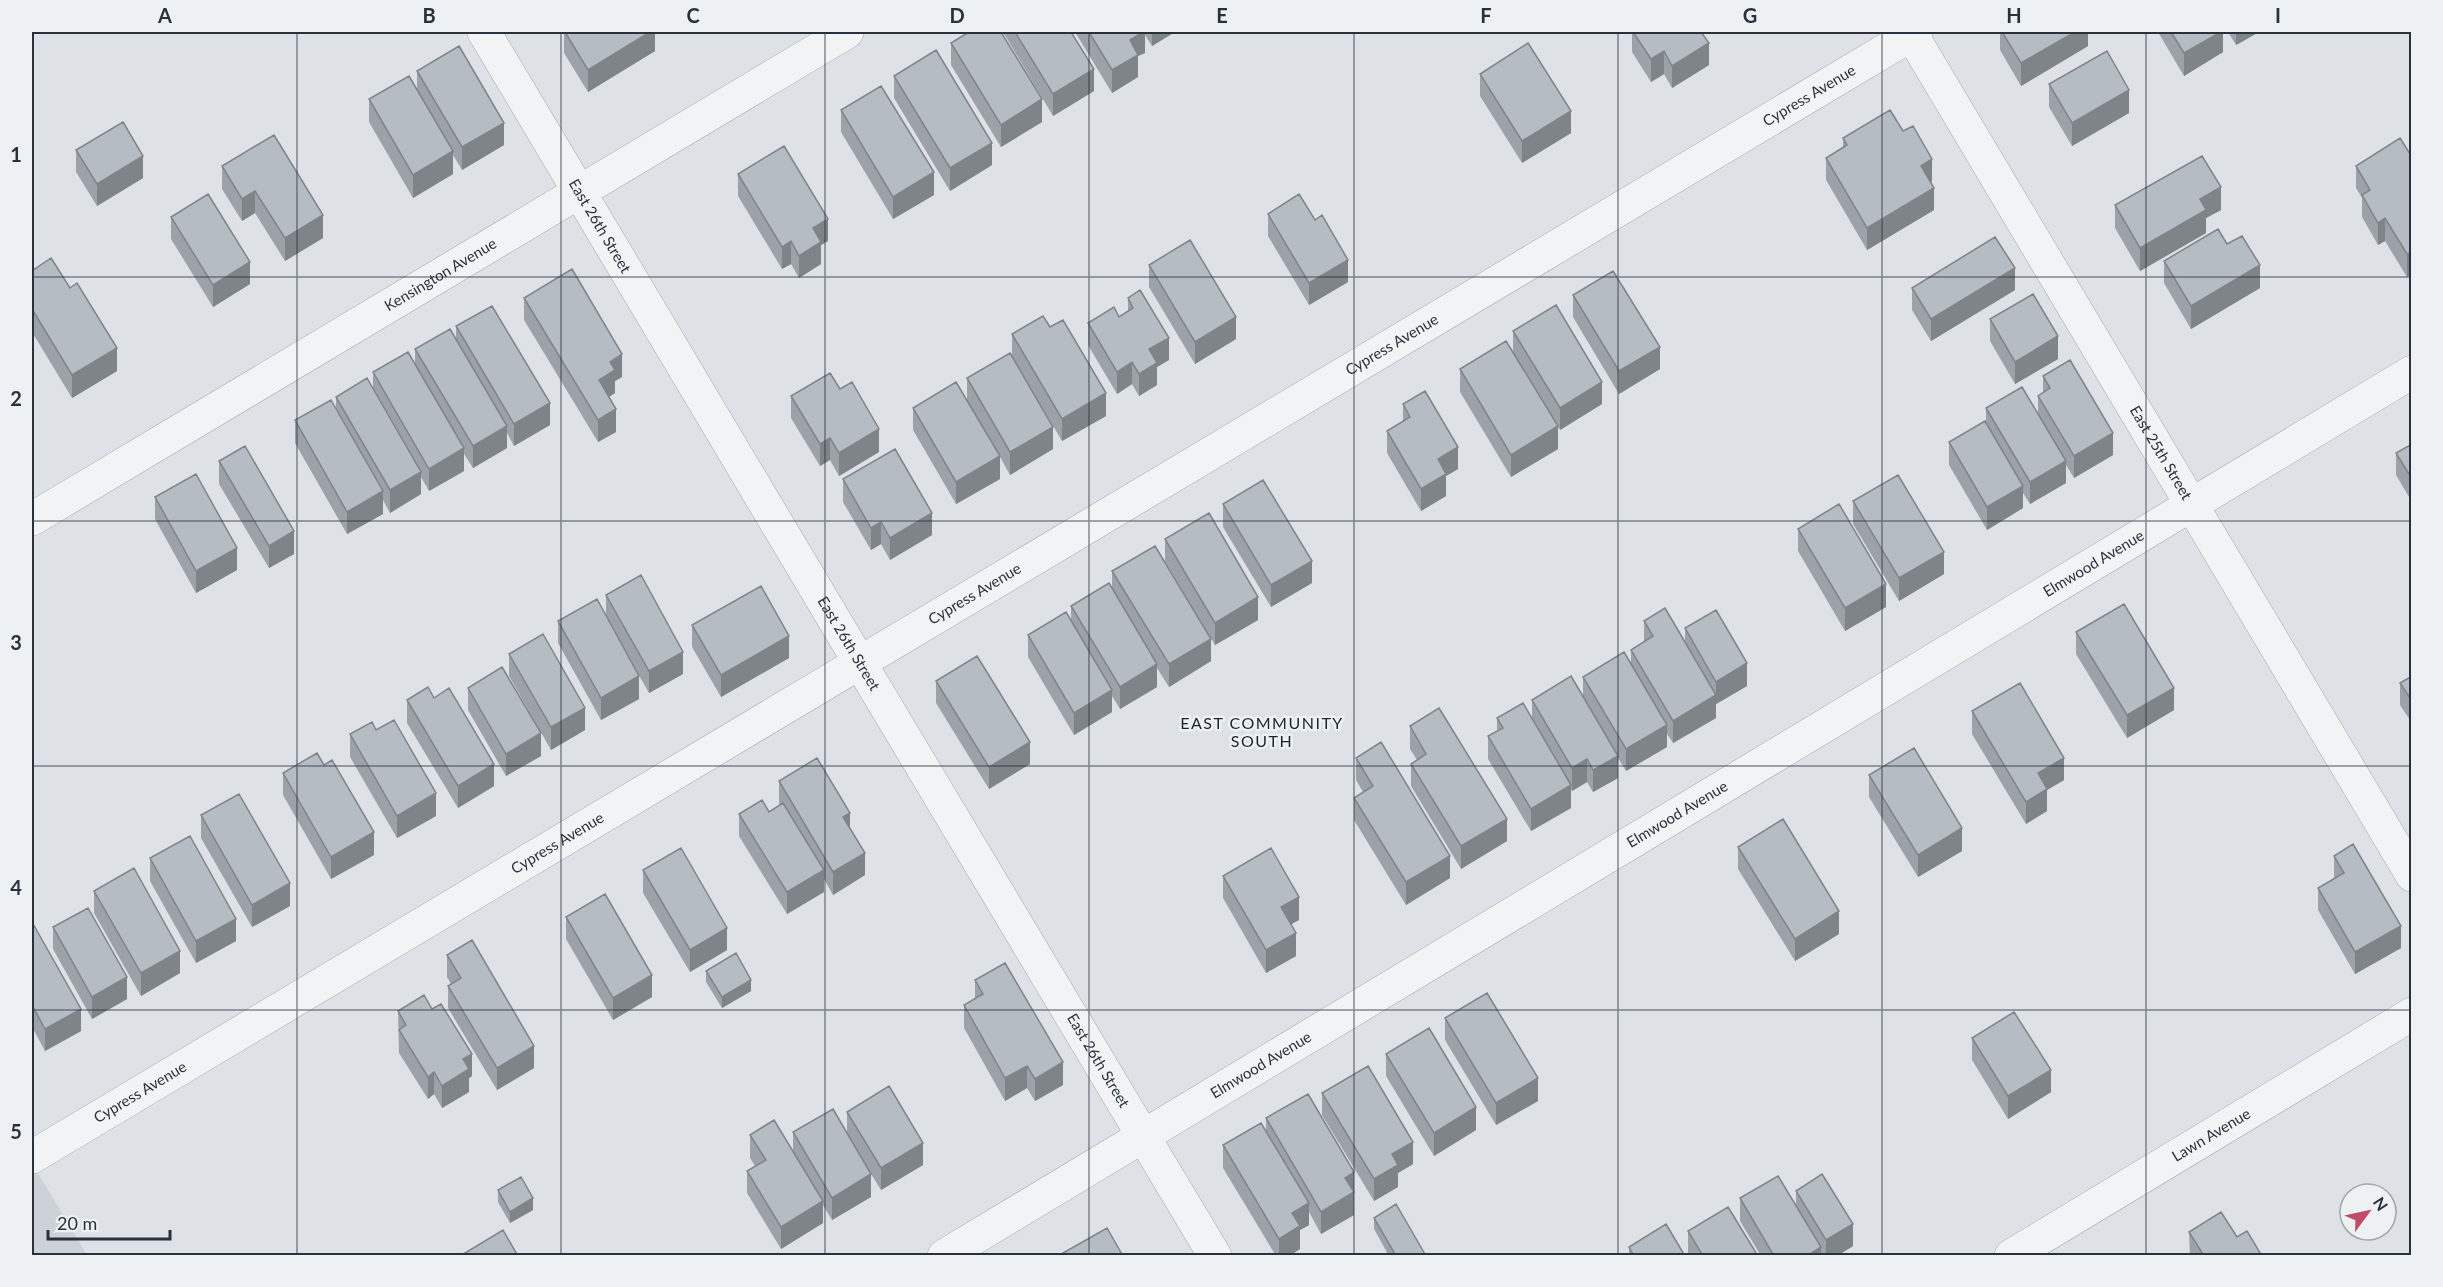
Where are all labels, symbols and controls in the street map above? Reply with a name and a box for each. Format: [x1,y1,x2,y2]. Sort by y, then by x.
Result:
text: A [157,3,172,27]
text: B [422,3,436,27]
text: C [686,3,700,27]
text: D [949,3,965,27]
text: E [1216,3,1228,27]
text: F [1480,3,1492,27]
text: G [1743,3,1757,27]
text: H [2006,3,2022,27]
text: I [2275,3,2281,27]
street label: Cypress Avenue [1759,60,1859,130]
text: 1 [10,142,22,166]
street label: East 26th Street [566,175,636,276]
street label: Kensington Avenue [381,234,499,314]
street label: Cypress Avenue [1342,309,1441,379]
text: 2 [10,386,22,410]
street label: East 25th Street [2127,402,2197,503]
street label: Elmwood Avenue [2039,526,2147,600]
street label: Cypress Avenue [925,559,1024,628]
street label: East 26th Street [814,593,885,694]
text: 3 [10,630,22,654]
district label: EAST COMMUNITY SOUTH [1180,713,1344,750]
street label: Elmwood Avenue [1623,776,1731,851]
street label: Cypress Avenue [507,808,607,877]
text: 4 [10,875,22,899]
street label: East 26th Street [1064,1010,1134,1111]
street label: Elmwood Avenue [1207,1027,1314,1102]
street label: Cypress Avenue [90,1057,189,1126]
street label: Lawn Avenue [2168,1104,2253,1165]
text: 5 [10,1119,22,1143]
north arrow [2338,1182,2398,1242]
text: N [2370,1193,2392,1214]
scale bar [48,1203,170,1241]
text: 20 m [57,1212,97,1234]

